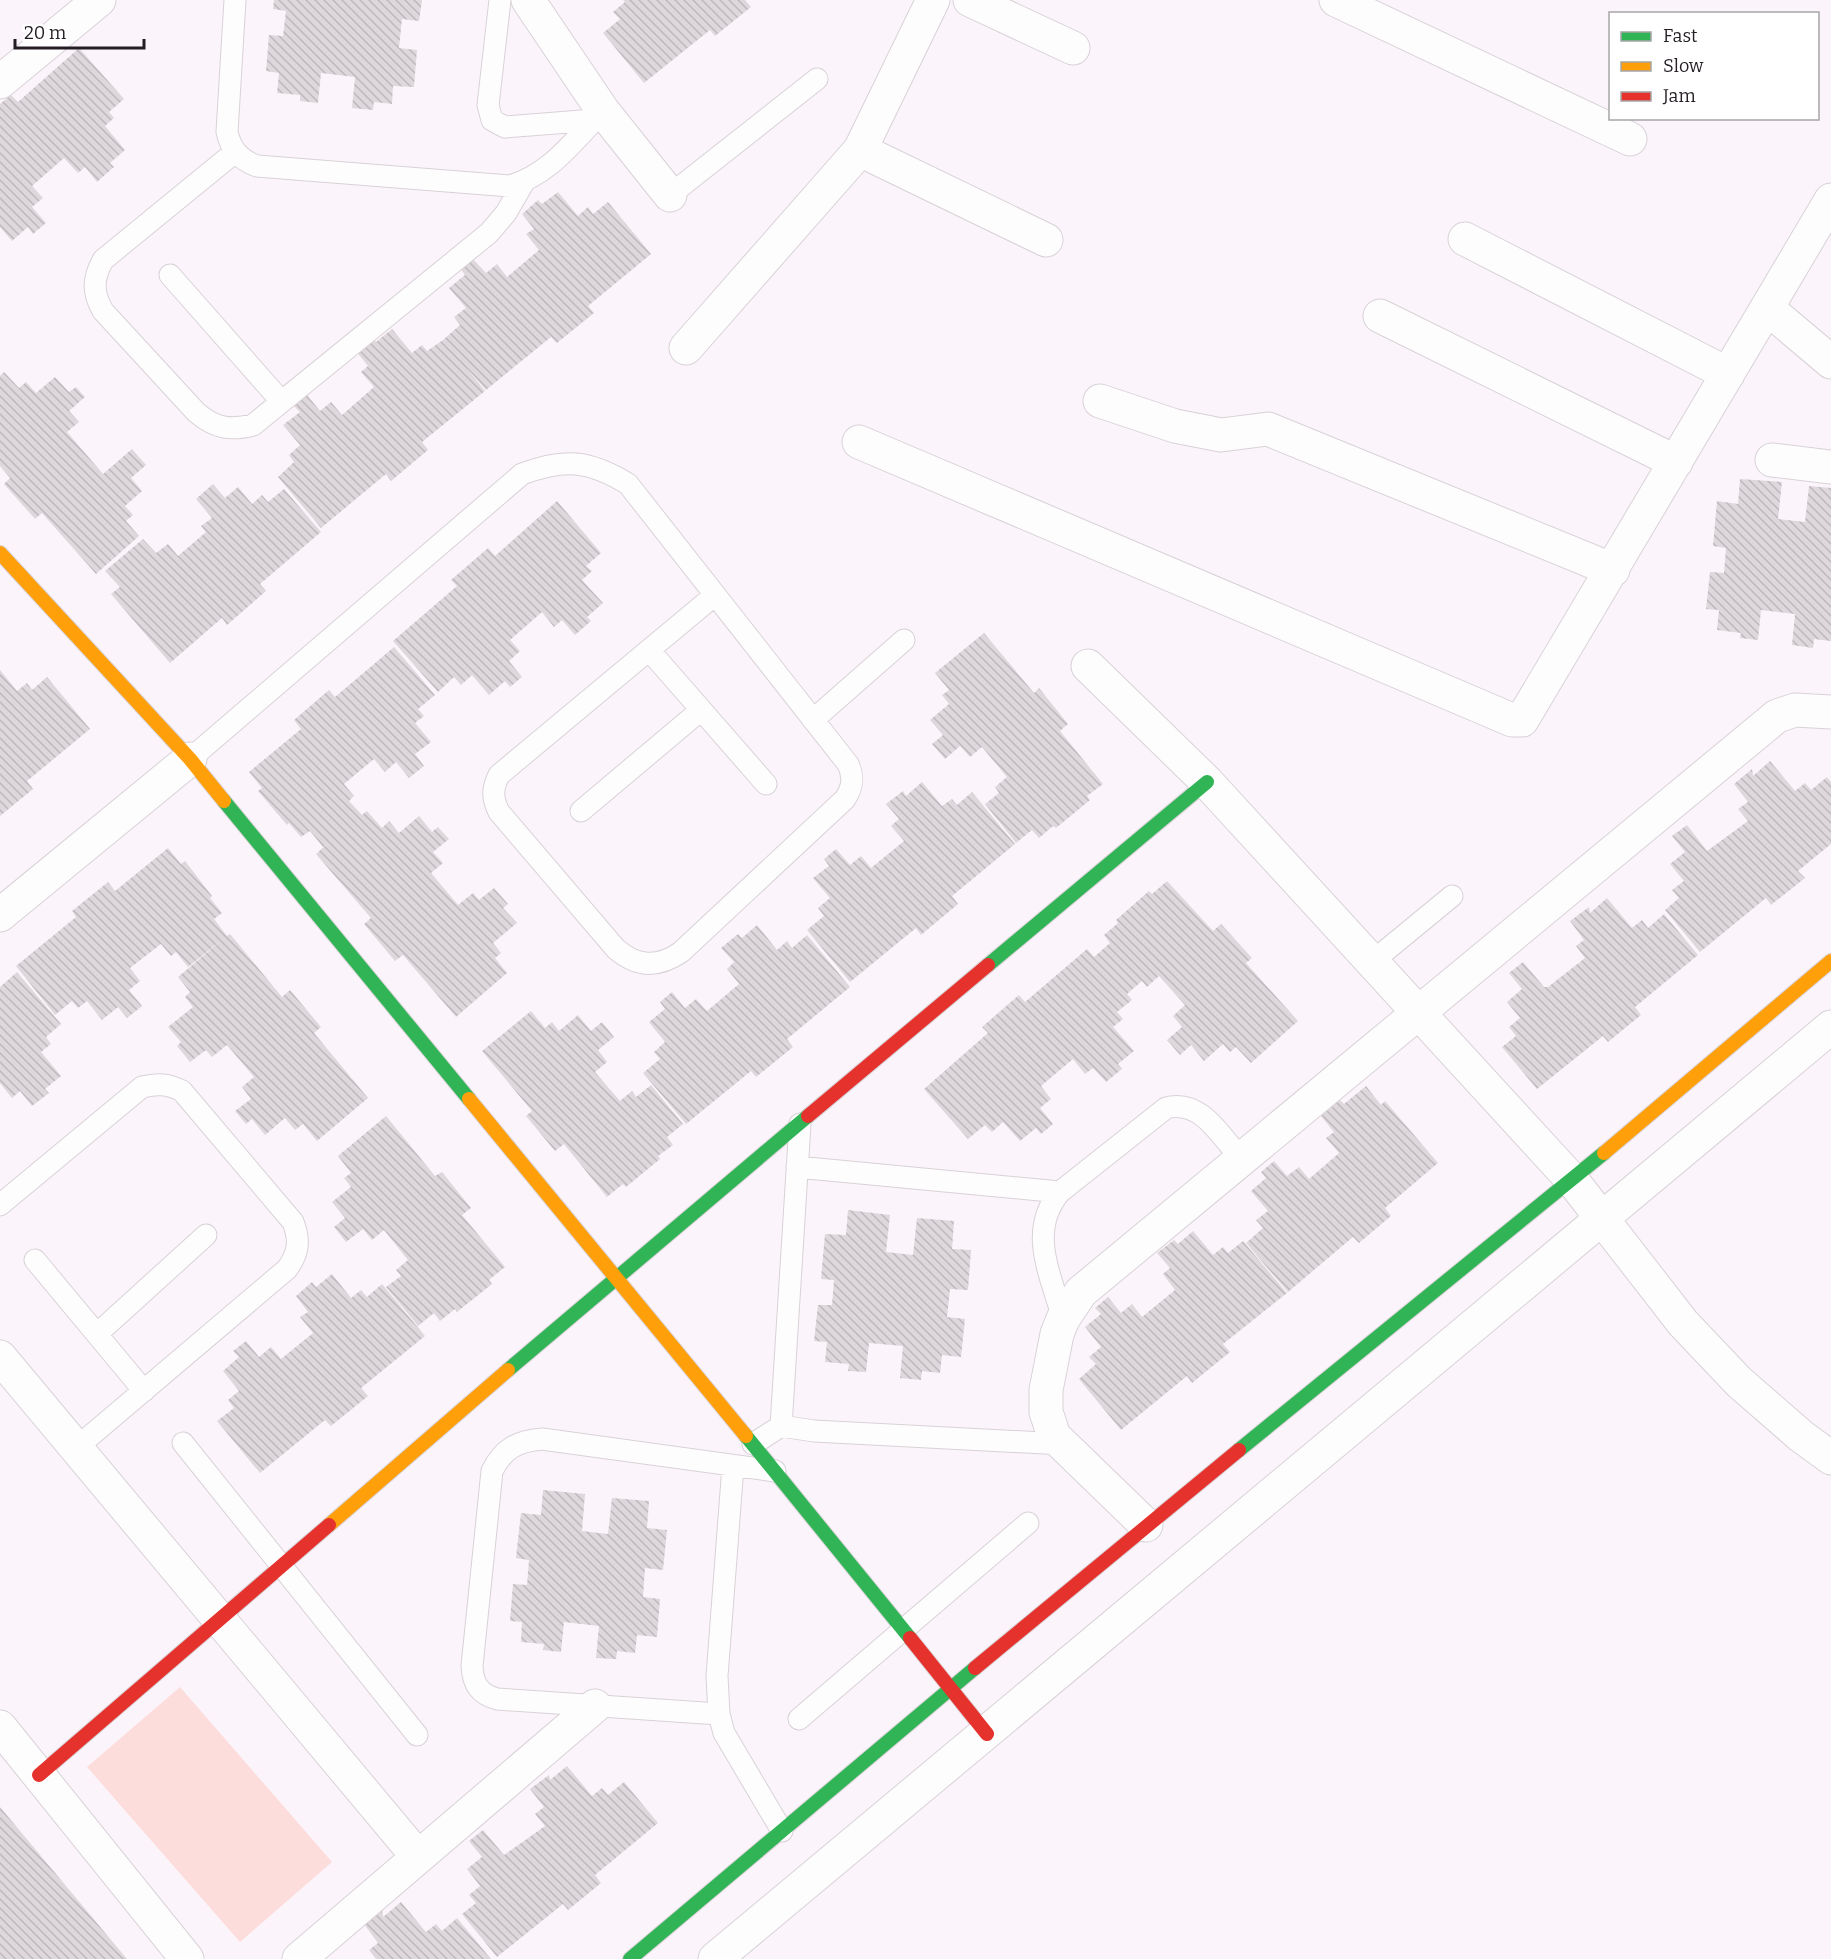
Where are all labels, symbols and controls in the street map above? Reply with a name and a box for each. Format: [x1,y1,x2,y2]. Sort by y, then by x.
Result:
scale bar [15,12,144,50]
legend [1609,12,1819,120]
text: 20 m [24,22,66,44]
text: Fast [1663,25,1698,47]
text: Slow [1663,55,1704,77]
text: Jam [1662,85,1696,107]

